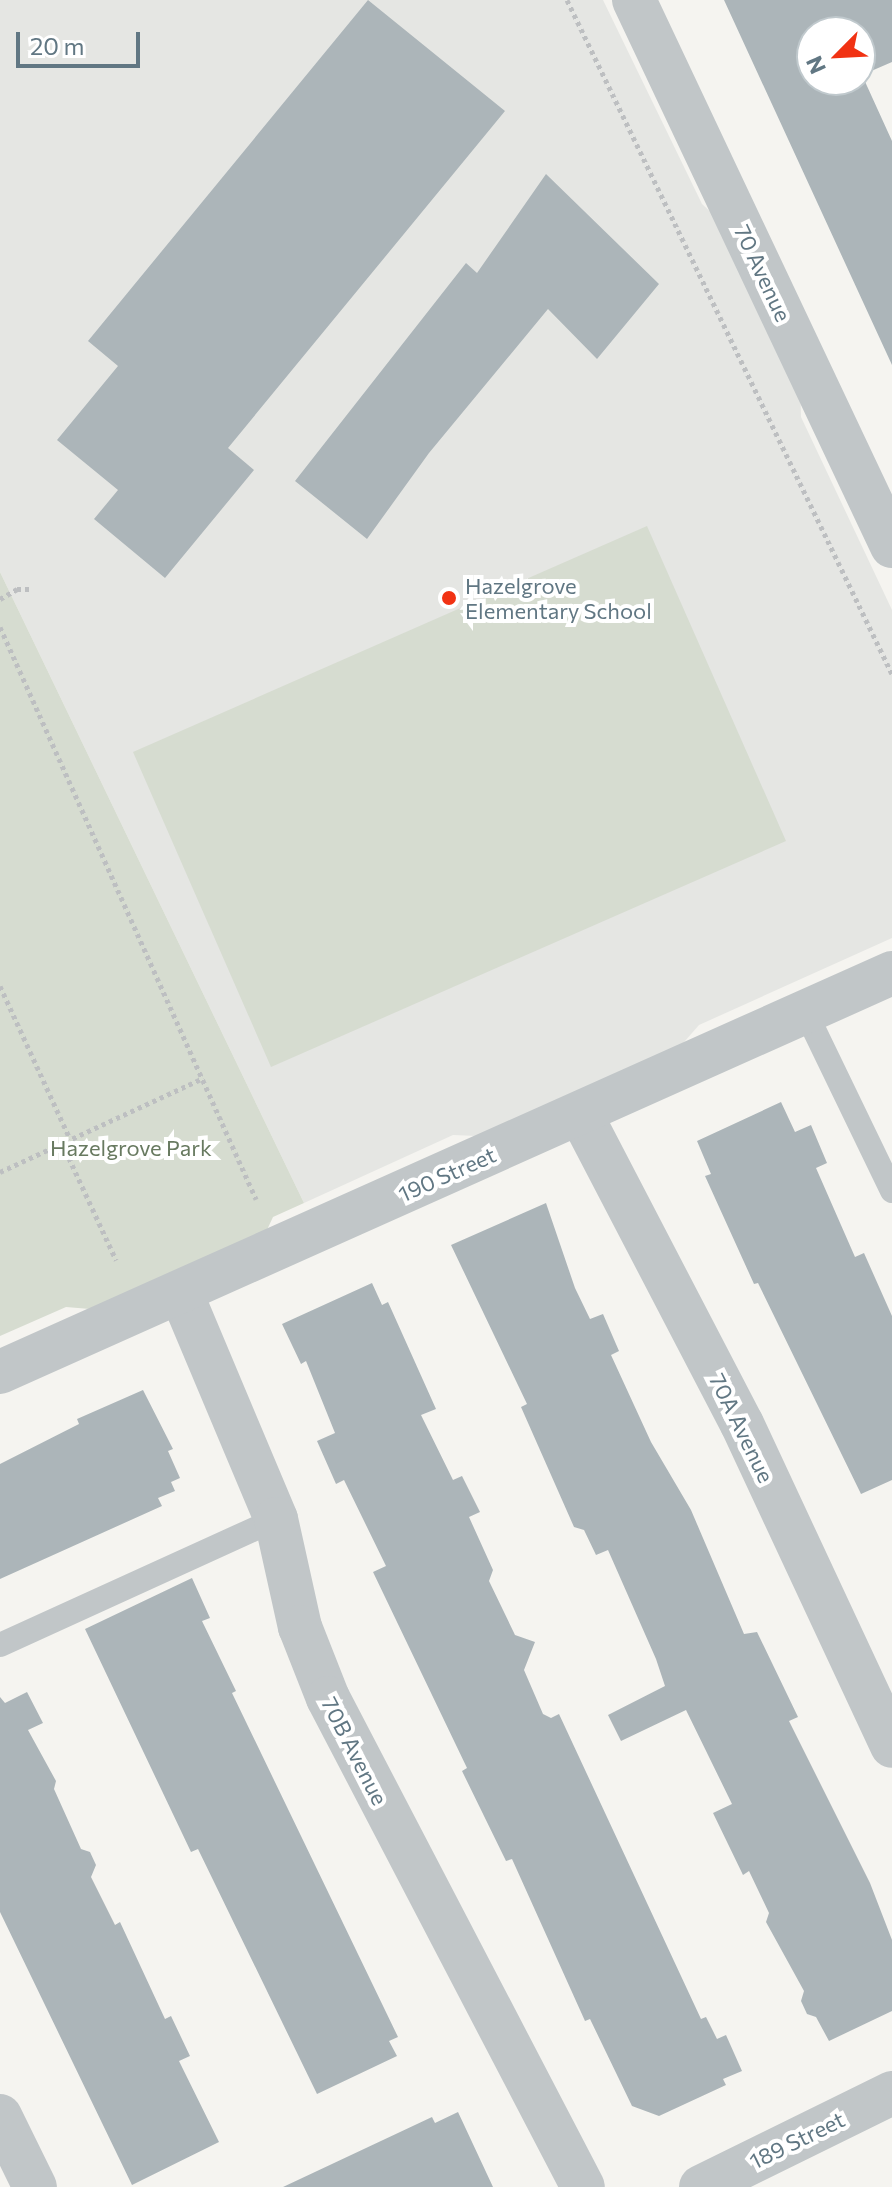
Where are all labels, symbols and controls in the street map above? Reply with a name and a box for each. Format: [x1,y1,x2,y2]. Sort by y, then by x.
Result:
scale bar [20,16,144,66]
north arrow [796,16,876,96]
text: 20 m [30,31,84,60]
text: N [800,52,831,78]
street label: 70 Avenue [729,221,797,325]
place label: Hazelgrove Elementary School [465,572,652,624]
marker: Hazelgrove Elementary School [440,589,458,607]
park label: Hazelgrove Park [50,1135,212,1161]
street label: 190 Street [394,1141,500,1207]
street label: 70A Avenue [704,1369,780,1487]
street label: 70B Avenue [317,1693,393,1809]
street label: 189 Street [745,2106,849,2174]

